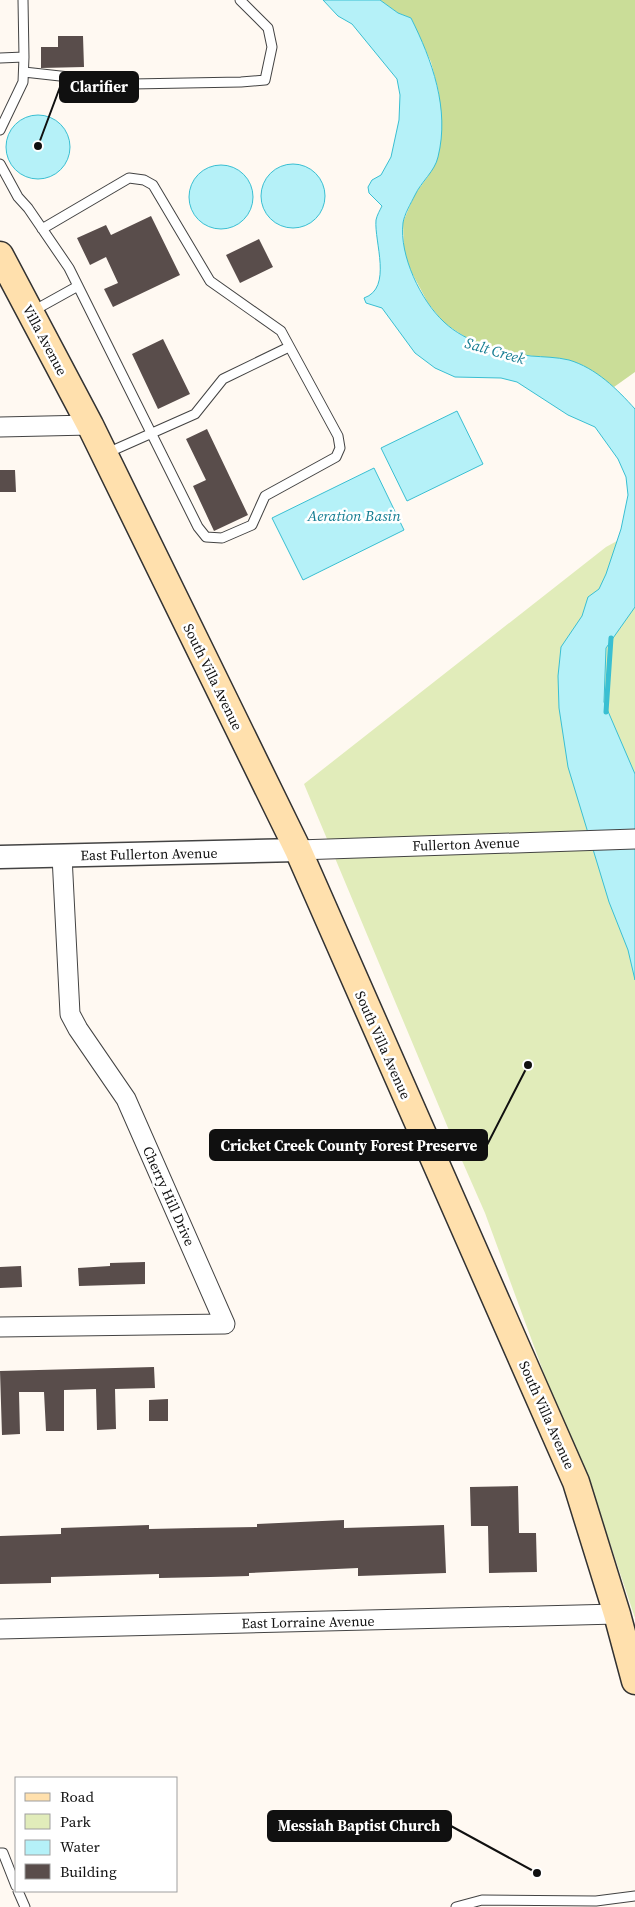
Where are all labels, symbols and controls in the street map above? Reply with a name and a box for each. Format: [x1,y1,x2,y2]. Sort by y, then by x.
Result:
callout: Clarifier [60,72,138,102]
text: Clarifier [70,76,128,97]
street label: Villa Avenue [18,301,72,379]
water label: Salt Creek [463,332,528,369]
water label: Aeration Basin [306,505,401,526]
street label: South Villa Avenue [178,620,248,734]
street label: Fullerton Avenue [412,832,520,856]
street label: East Fullerton Avenue [80,843,218,865]
street label: South Villa Avenue [350,988,416,1102]
callout: Cricket Creek County Forest Preserve [210,1130,487,1160]
text: Cricket Creek County Forest Preserve [221,1135,478,1156]
street label: Cherry Hill Drive [138,1143,200,1249]
street label: South Villa Avenue [514,1358,580,1472]
street label: East Lorraine Avenue [241,1611,375,1633]
legend [15,1777,178,1892]
text: Road [60,1786,94,1807]
text: Park [60,1811,92,1832]
callout: Messiah Baptist Church [268,1811,451,1841]
text: Messiah Baptist Church [278,1815,440,1836]
text: Water [60,1836,101,1857]
text: Building [60,1861,117,1882]

